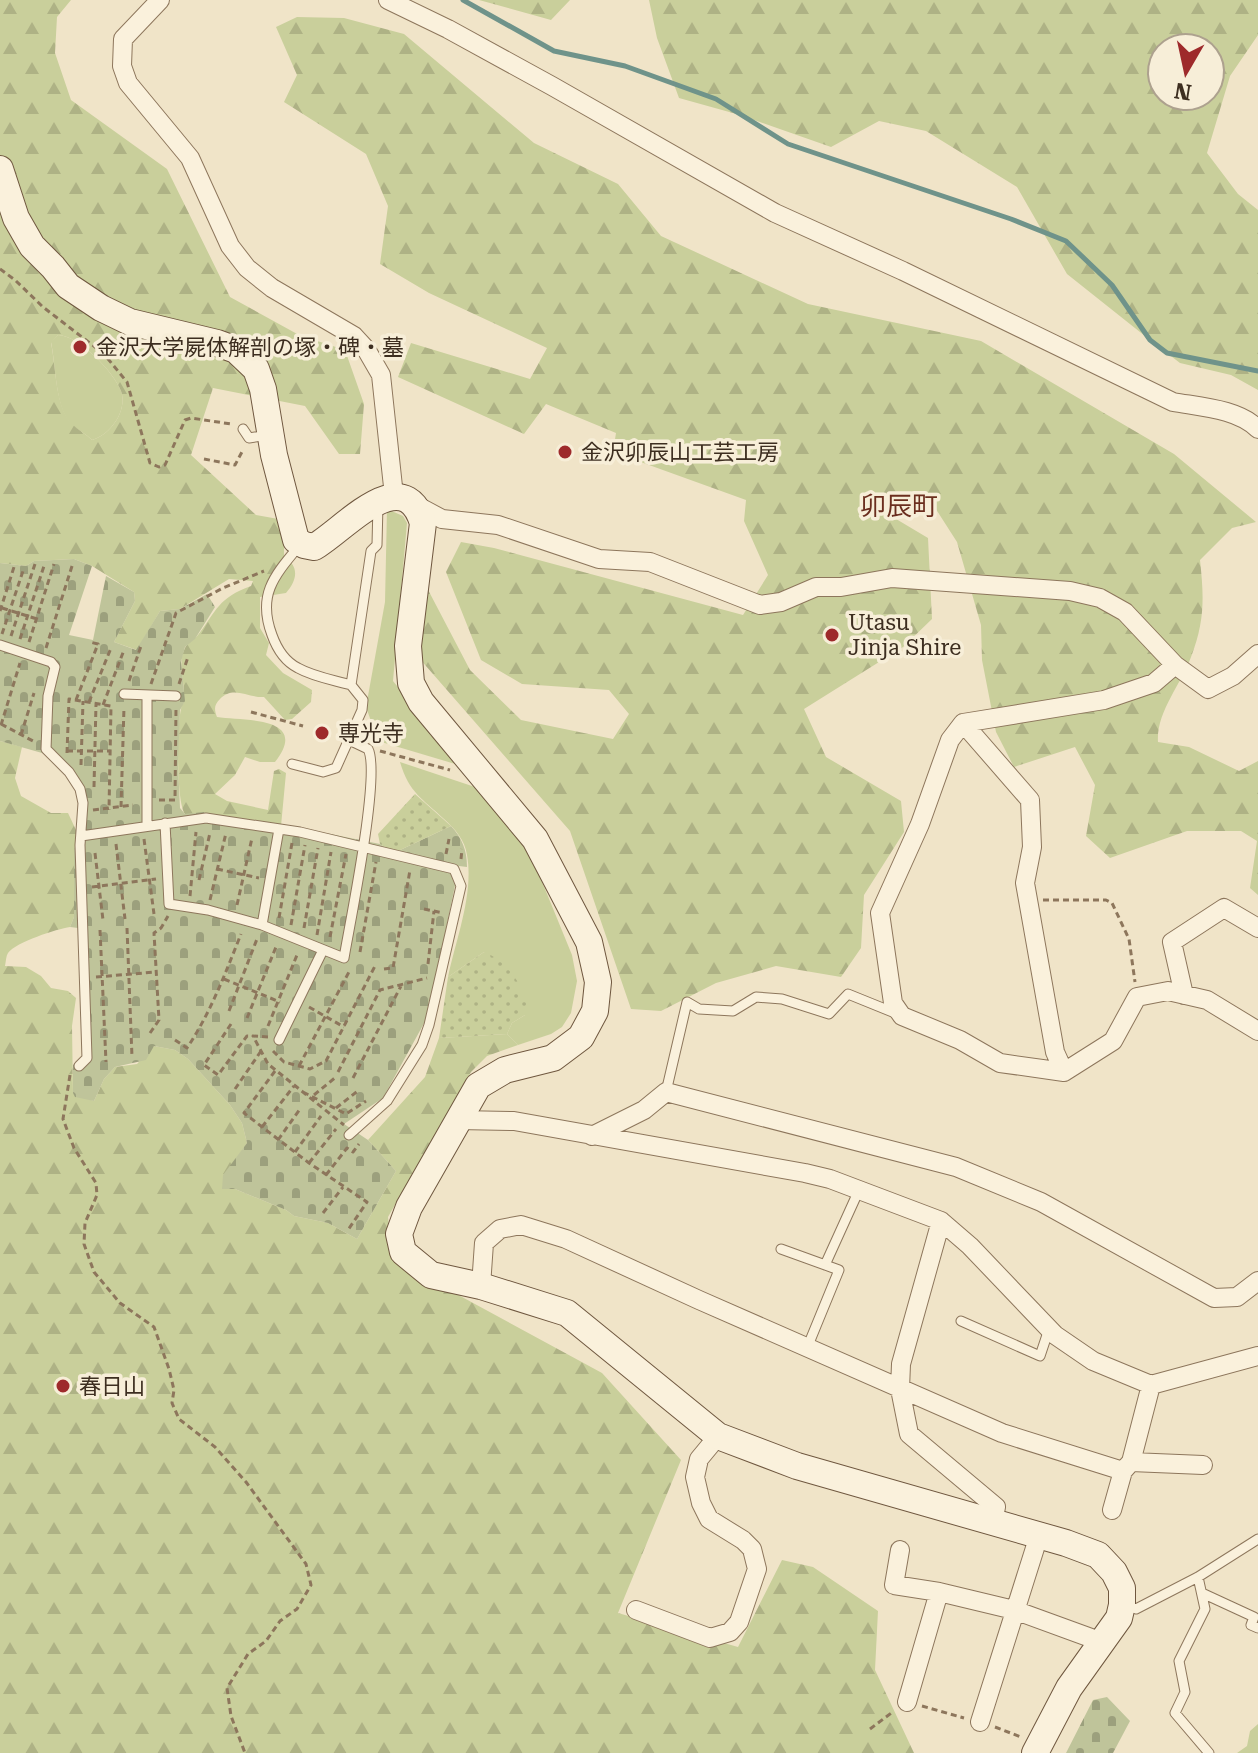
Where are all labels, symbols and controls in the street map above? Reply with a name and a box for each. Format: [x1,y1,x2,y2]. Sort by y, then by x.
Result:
north arrow [1146,32,1226,112]
text: N [1173,78,1193,105]
place label: 金沢大学屍体解剖の塚・碑・墓 [96,335,404,360]
marker: 金沢大学屍体解剖の塚・碑・墓 [71,338,89,356]
place label: 金沢卯辰山工芸工房 [581,440,779,465]
marker: 金沢卯辰山工芸工房 [556,443,574,461]
district label: 卯辰町 [860,491,938,521]
place label: Utasu Jinja Shire [848,610,961,660]
marker: Utasu Jinja Shire [823,626,841,644]
place label: 専光寺 [338,721,404,746]
marker: 専光寺 [313,724,331,742]
place label: 春日山 [79,1374,145,1399]
marker: 春日山 [54,1377,72,1395]

